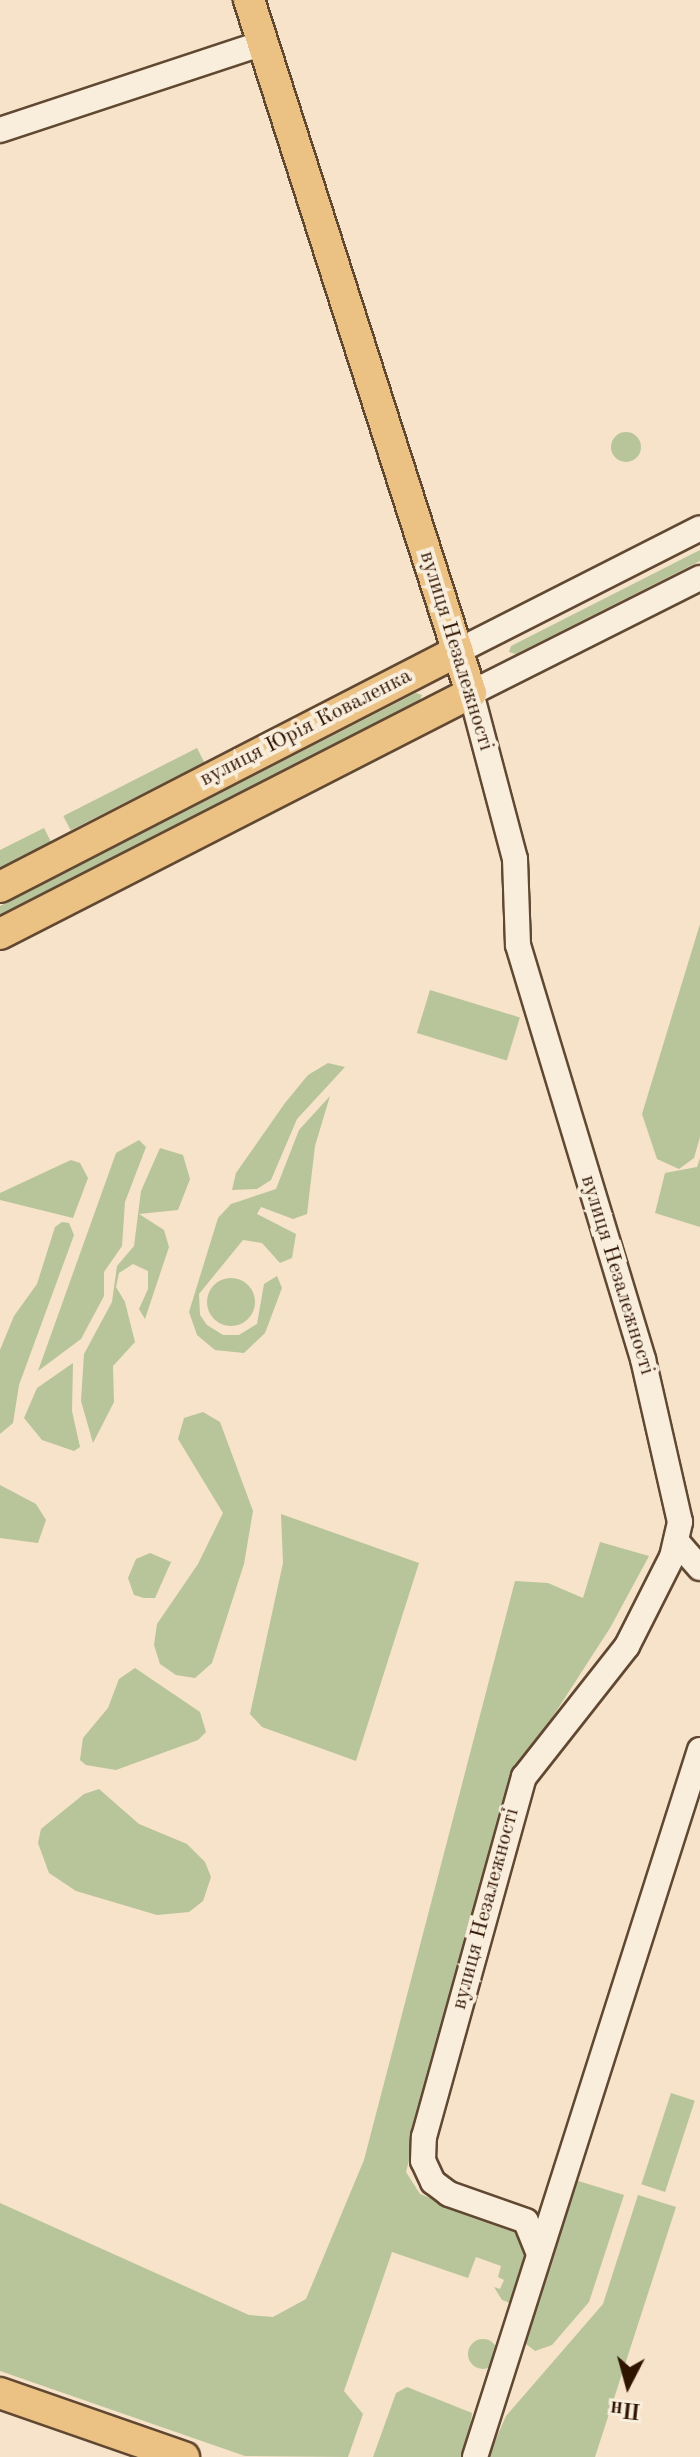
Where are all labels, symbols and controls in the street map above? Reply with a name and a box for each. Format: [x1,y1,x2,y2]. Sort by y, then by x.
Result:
street label: вулиця Незалежності [413,548,499,754]
street label: вулиця Юрія Коваленка [196,663,416,793]
street label: вулиця Незалежності [574,1172,660,1378]
street label: вулиця Незалежності [446,1805,526,2013]
north arrow [588,2345,668,2425]
text: Пн [609,2396,642,2421]

